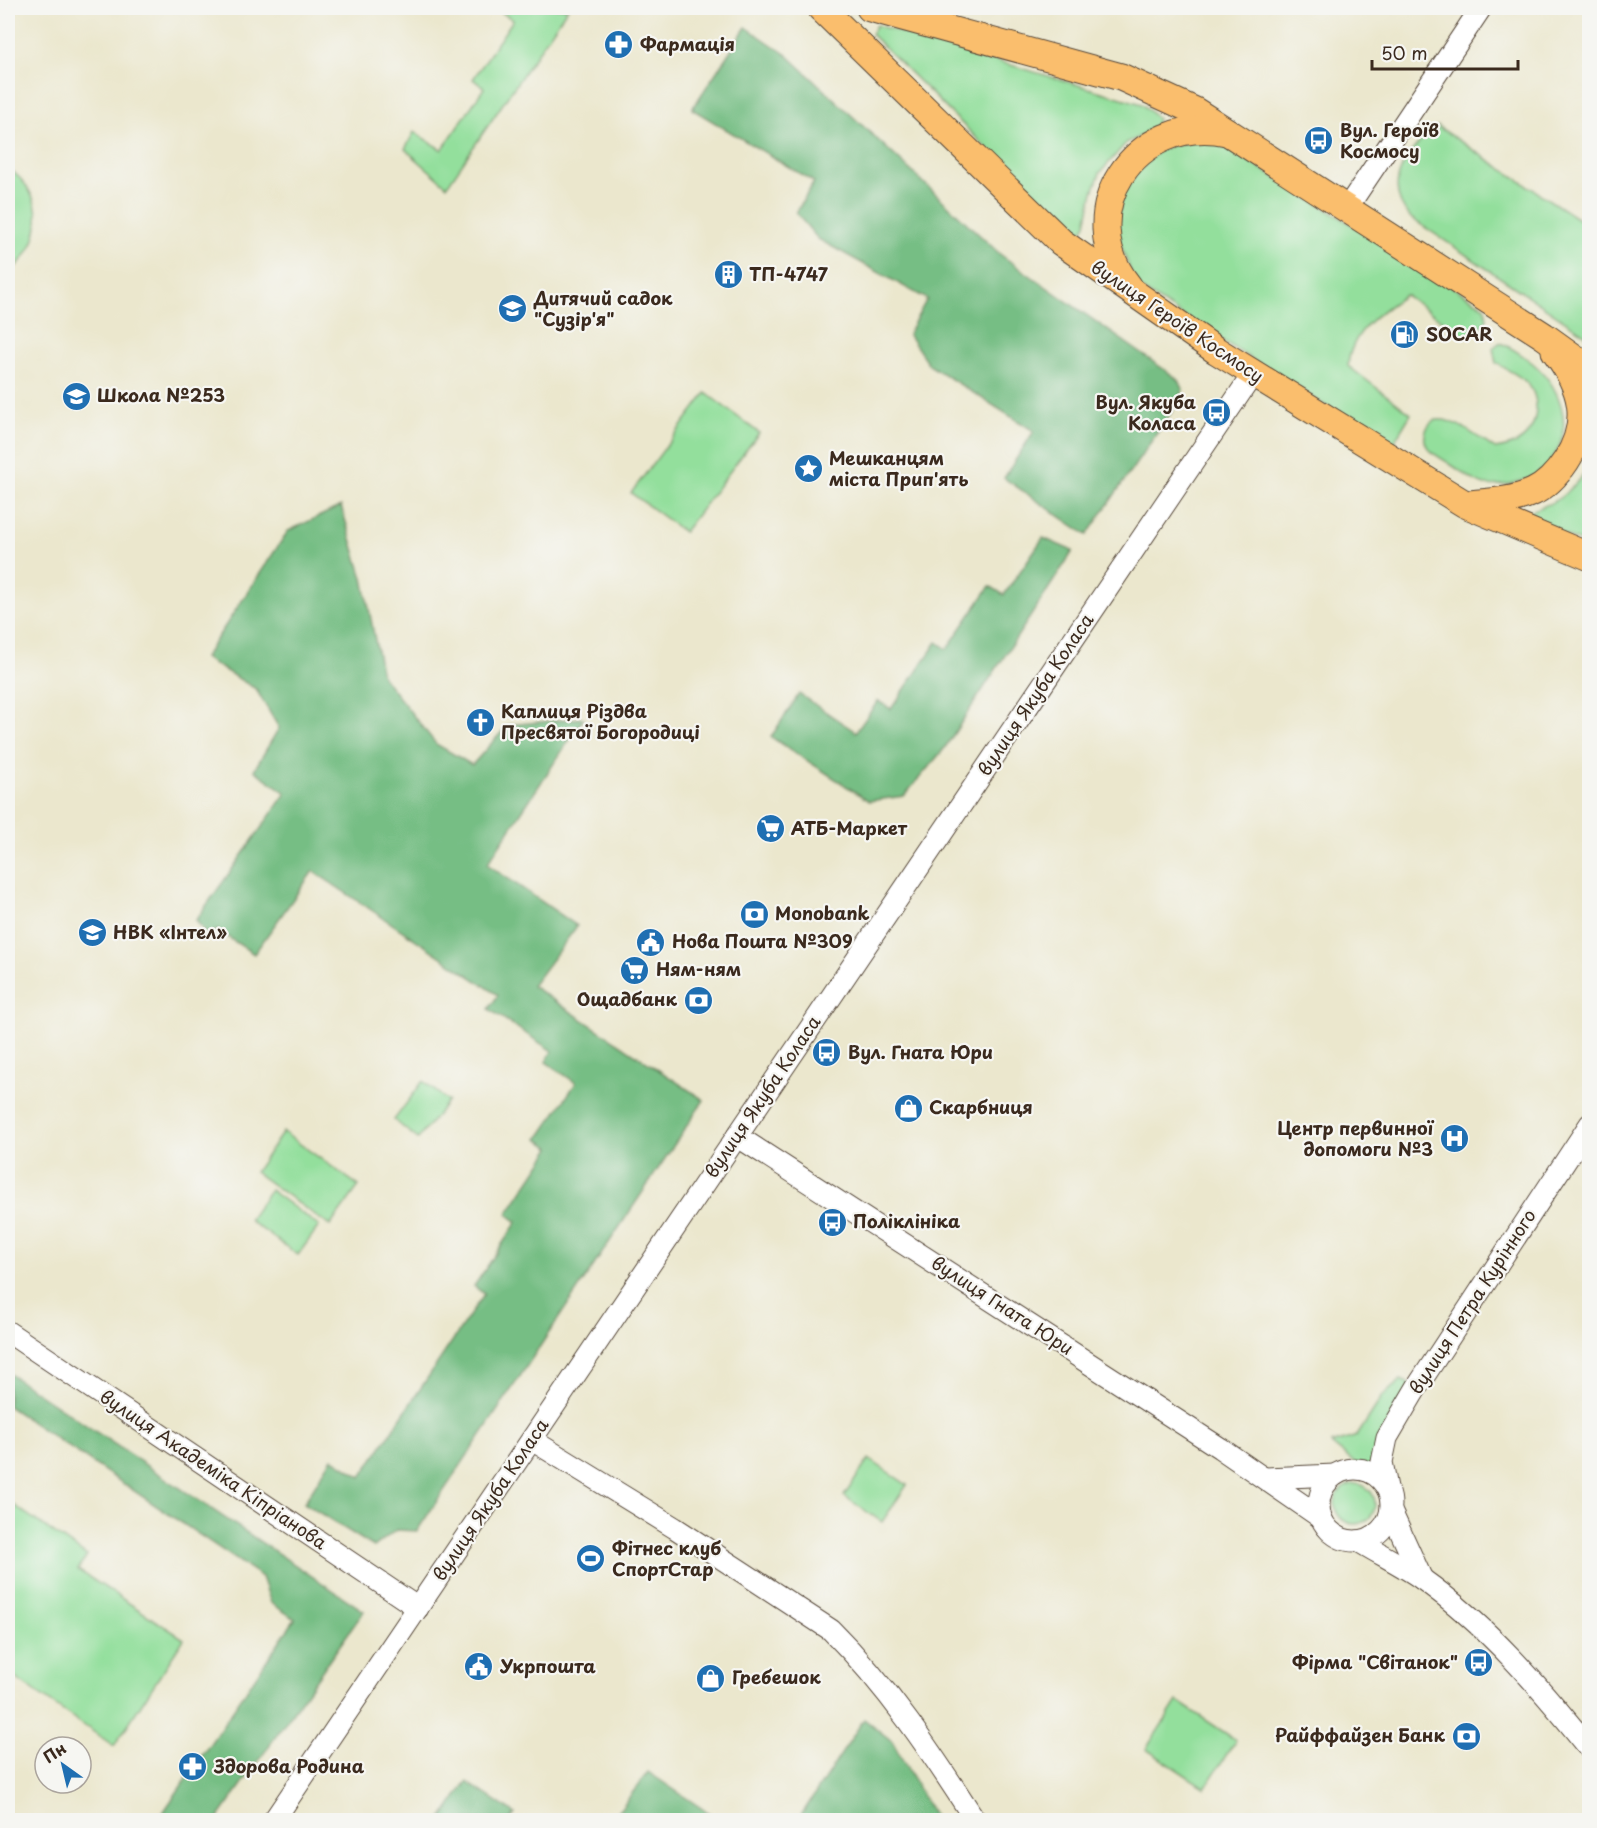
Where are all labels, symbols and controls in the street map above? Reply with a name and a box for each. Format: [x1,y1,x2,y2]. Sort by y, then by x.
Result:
pharmacy icon: Фармація [603,29,635,61]
place label: Фармація [640,30,735,57]
scale bar [1372,33,1518,71]
text: 50 m [1381,39,1428,66]
place label: Вул. Героїв Космосу [1340,116,1439,164]
bus stop icon: Вул. Героїв Космосу [1303,125,1335,157]
street label: вулиця Героїв Космосу [1086,253,1269,389]
building icon: ТП-4747 [712,259,744,291]
place label: ТП-4747 [749,260,829,287]
place label: Дитячий садок "Сузір'я" [533,284,673,332]
school or university icon: Дитячий садок "Сузір'я" [497,293,529,325]
fuel station icon: SOCAR [1389,319,1421,351]
place label: SOCAR [1426,320,1493,347]
school or university icon: Школа №253 [60,380,92,412]
place label: Школа №253 [97,381,225,408]
place label: Вул. Якуба Коласа [1096,388,1196,436]
bus stop icon: Вул. Якуба Коласа [1201,397,1233,429]
place label: Мешканцям міста Прип'ять [829,444,969,492]
place icon: Мешканцям міста Прип'ять [792,453,824,485]
street label: вулиця Якуба Коласа [970,607,1100,781]
place label: Каплиця Різдва Пресвятої Богородиці [501,697,700,745]
church icon: Каплиця Різдва Пресвятої Богородиці [464,706,496,738]
supermarket icon: АТБ-Маркет [754,813,786,845]
place label: АТБ-Маркет [791,814,908,841]
bank icon: Monobank [738,898,770,930]
place label: Monobank [775,899,870,926]
school or university icon: НВК «Інтел» [76,917,108,949]
place label: НВК «Інтел» [113,918,227,945]
public building icon: Нова Пошта №309 [635,926,667,958]
place label: Нова Пошта №309 [672,927,853,954]
supermarket icon: Ням-ням [619,954,651,986]
place label: Ням-ням [656,955,741,982]
bank icon: Ощадбанк [682,984,714,1016]
place label: Ощадбанк [577,985,678,1012]
street label: вулиця Якуба Коласа [697,1009,827,1183]
bus stop icon: Вул. Гната Юри [811,1037,843,1069]
place label: Вул. Гната Юри [848,1038,993,1065]
shop icon: Скарбниця [892,1092,924,1124]
place label: Скарбниця [929,1093,1033,1120]
place label: Центр первинної допомоги №3 [1277,1114,1435,1162]
hospital icon: Центр первинної допомоги №3 [1438,1123,1470,1155]
street label: вулиця Петра Курінного [1402,1203,1542,1399]
bus stop icon: Поліклініка [816,1206,848,1238]
place label: Поліклініка [853,1207,960,1234]
street label: вулиця Гната Юри [926,1249,1079,1361]
street label: вулиця Академіка Кіпріанова [95,1382,334,1556]
street label: вулиця Якуба Коласа [425,1412,555,1586]
place label: Фітнес клуб СпортСтар [612,1534,721,1582]
sports icon: Фітнес клуб СпортСтар [575,1543,607,1575]
bus stop icon: Фірма "Світанок" [1463,1647,1495,1679]
place label: Фірма "Світанок" [1292,1648,1458,1675]
public building icon: Укрпошта [463,1651,495,1683]
place label: Укрпошта [499,1652,596,1679]
shop icon: Гребешок [695,1662,727,1694]
place label: Гребешок [732,1663,821,1690]
bank icon: Райффайзен Банк [1450,1720,1482,1752]
place label: Райффайзен Банк [1275,1721,1446,1748]
north arrow [33,1735,93,1795]
text: Пн [38,1735,70,1768]
pharmacy icon: Здорова Родина [177,1751,209,1783]
place label: Здорова Родина [213,1752,365,1779]

